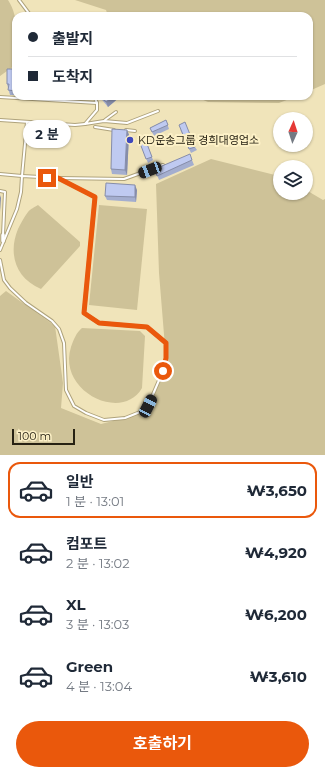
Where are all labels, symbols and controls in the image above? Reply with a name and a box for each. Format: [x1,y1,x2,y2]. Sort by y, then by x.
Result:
text: 출발지 [52,29,93,48]
text: 도착지 [52,67,93,86]
north arrow [273,112,313,152]
map controls [273,112,313,200]
callout: 2 분 [23,120,71,148]
text: 2 분 [35,126,59,142]
place label: KD운송그룹 경희대영업소 [138,133,259,147]
marker: KD운송그룹 경희대영업소 [125,135,135,145]
car [137,160,163,180]
button: layers [273,160,313,200]
route end [38,169,56,187]
route start [154,362,172,380]
car [137,393,159,419]
scale bar [12,427,75,446]
text: 100 m [18,429,51,443]
icon: car [18,472,54,508]
text: 일반 [66,472,94,491]
text: ₩3,650 [247,481,307,500]
text: 1 분 · 13:01 [66,493,124,509]
icon: car [18,534,54,570]
text: 컴포트 [66,534,107,553]
text: ₩4,920 [245,543,307,562]
text: 2 분 · 13:02 [66,555,130,571]
text: XL [66,595,85,614]
icon: car [18,596,54,632]
text: ₩6,200 [245,605,307,624]
text: 3 분 · 13:03 [66,616,129,632]
text: Green [66,657,113,676]
icon: car [18,658,54,694]
text: ₩3,610 [250,667,307,686]
text: 4 분 · 13:04 [66,678,132,694]
button: 호출하기 [16,721,309,767]

